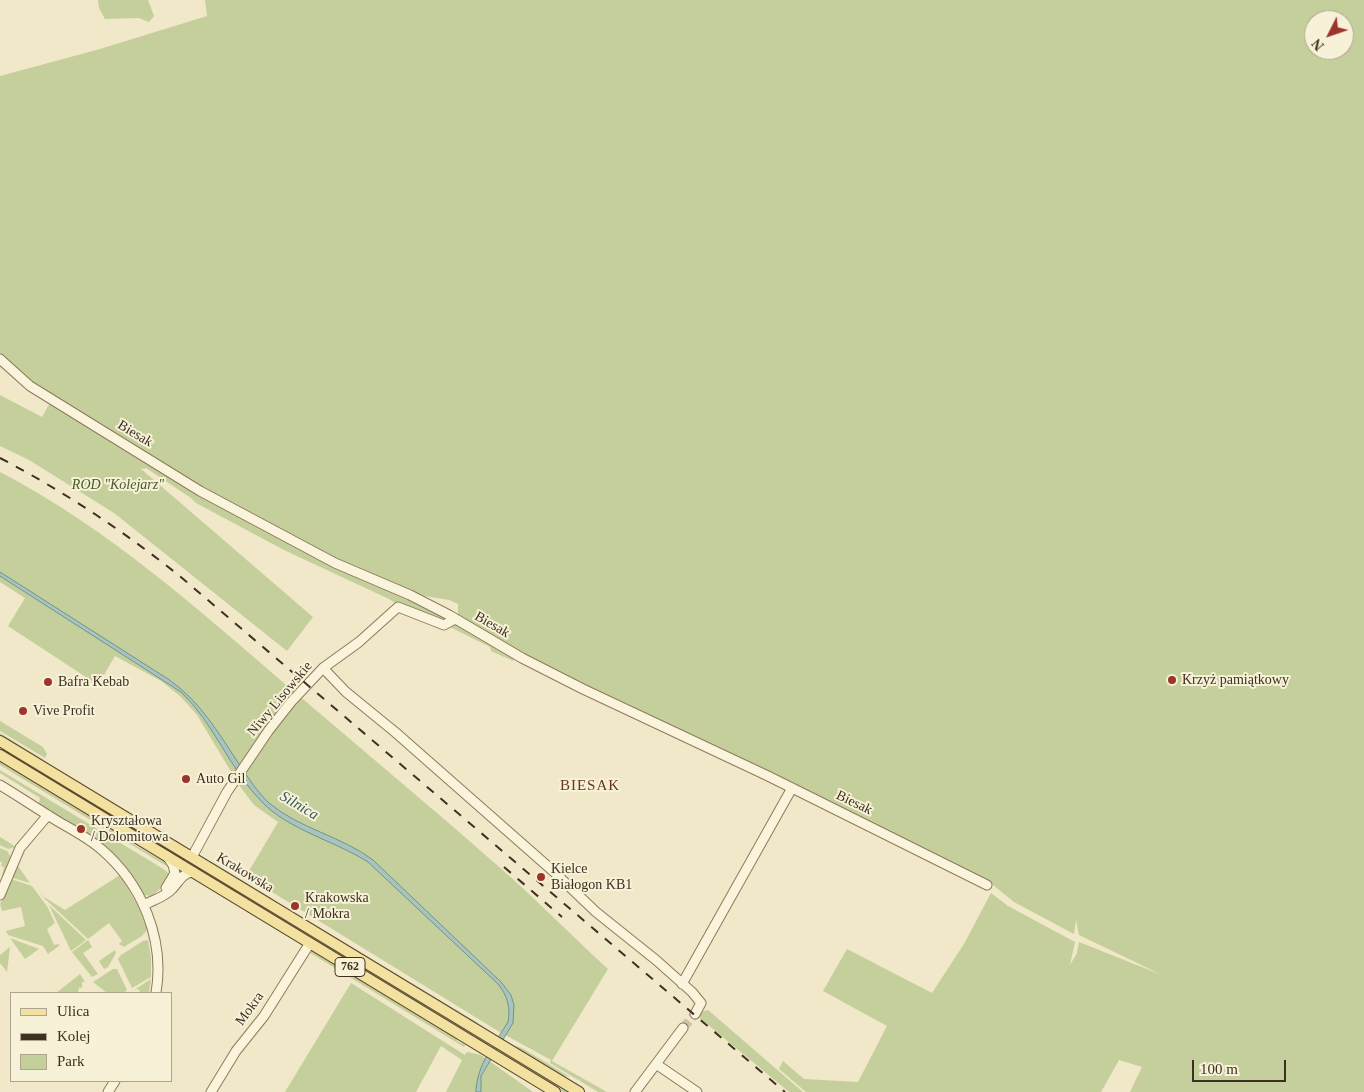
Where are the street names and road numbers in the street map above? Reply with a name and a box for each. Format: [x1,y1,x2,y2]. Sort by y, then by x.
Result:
street label: Biesak [114,417,156,451]
street label: Biesak [471,608,513,642]
street label: Niwy Lisowskie [244,658,316,740]
street label: Biesak [833,787,875,819]
street label: Krakowska [213,849,277,897]
road number: 762 [335,958,365,976]
street label: Mokra [232,989,268,1029]

